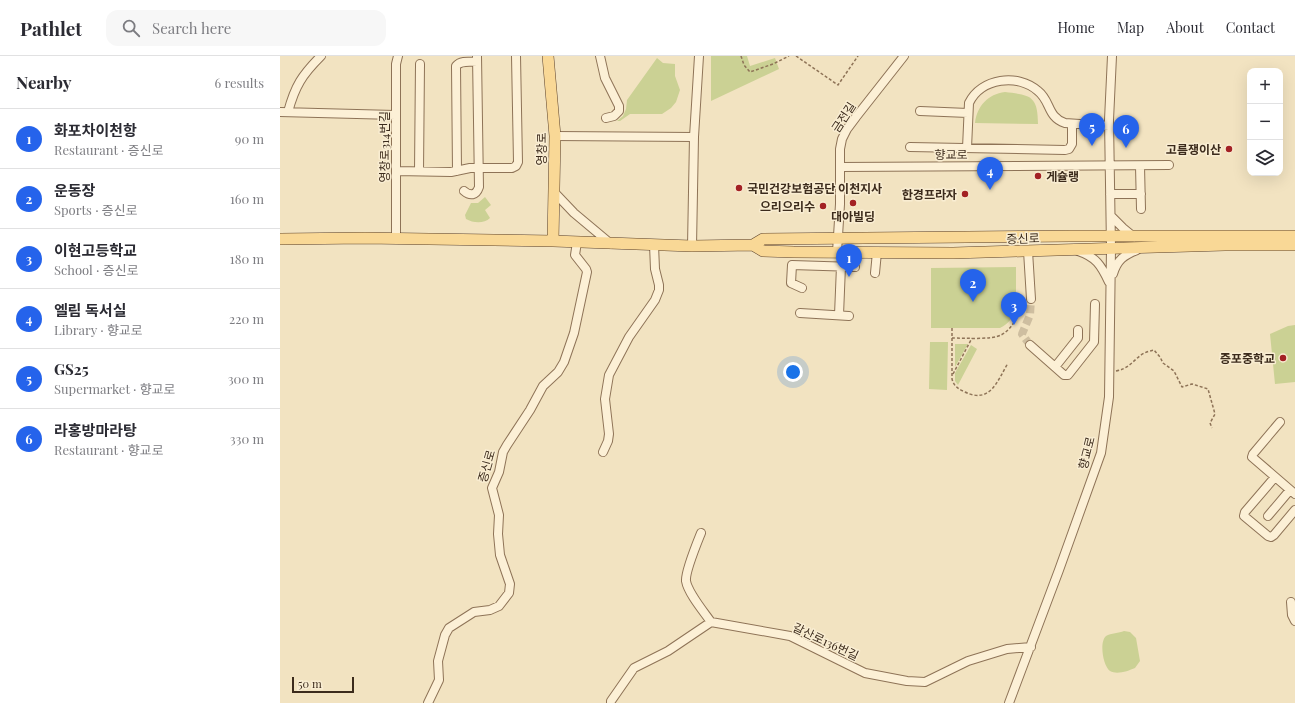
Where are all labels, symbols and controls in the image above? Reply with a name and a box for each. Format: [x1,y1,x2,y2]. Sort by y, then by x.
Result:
search box [106,10,386,46]
text: Pathlet [20,15,82,41]
icon: search [120,17,142,39]
text: Search here [152,18,231,38]
text: Home [1057,18,1095,37]
text: Map [1117,18,1144,37]
text: About [1166,18,1204,37]
text: Contact [1226,18,1275,37]
map controls [1247,68,1283,176]
button: + [1247,68,1283,104]
text: Nearby [16,71,71,93]
text: 6 results [214,74,264,91]
street label: 금전길 [827,99,859,135]
button: − [1247,104,1283,140]
street label: 영창로314번길 [376,112,392,182]
pin: 5 [1079,113,1105,146]
pin: 6 [1113,115,1139,148]
text: 화포차이천항 [54,120,137,140]
text: 1 [27,130,31,147]
text: 90 m [235,130,264,147]
street label: 영창로 [533,132,549,166]
button: layers [1247,140,1283,176]
text: Restaurant · 증신로 [54,141,164,158]
place label: 고름쟁이산 [1166,141,1221,157]
marker: 고름쟁이산 [1224,144,1234,154]
street label: 향교로 [934,146,968,162]
pin: 4 [977,157,1003,190]
place label: 게슐랭 [1046,168,1079,184]
marker: 게슐랭 [1033,171,1043,181]
text: 운동장 [54,180,95,200]
place label: 국민건강보험공단 이천지사 [747,180,882,196]
marker: 국민건강보험공단 이천지사 [734,183,744,193]
place label: 한경프라자 [902,186,957,202]
marker: 한경프라자 [960,189,970,199]
text: 2 [26,190,32,207]
text: 160 m [230,190,264,207]
place label: 으리으리수 [760,198,815,214]
marker: 대아빌딩 [848,198,858,208]
text: Sports · 증신로 [54,201,138,218]
marker: 으리으리수 [818,201,828,211]
place label: 대아빌딩 [831,208,875,224]
street label: 증신로 [1006,229,1040,247]
text: 이현고등학교 [54,240,137,260]
pin: 1 [836,244,862,277]
text: 3 [26,250,32,267]
text: 180 m [230,250,264,267]
text: School · 증신로 [54,261,139,278]
pin: 2 [960,269,986,302]
pin: 3 [1001,292,1027,325]
text: 엘림 독서실 [54,300,127,320]
text: 4 [26,310,32,327]
text: 220 m [229,310,264,327]
text: Library · 향교로 [54,321,143,338]
place label: 증포중학교 [1220,350,1275,366]
marker: 증포중학교 [1278,353,1288,363]
text: GS25 [54,359,89,379]
your location [783,362,803,382]
text: 5 [26,370,32,387]
text: 300 m [228,370,264,387]
text: Supermarket · 향교로 [54,380,176,397]
text: 라홍방마라탕 [54,420,137,440]
text: 6 [25,430,33,447]
text: 330 m [230,430,264,447]
street label: 향교로 [1074,435,1098,471]
text: Restaurant · 향교로 [54,441,164,458]
street label: 증신로 [474,448,498,484]
street label: 갈산로136번길 [790,619,862,663]
scale bar [292,675,354,694]
text: 50 m [298,676,322,691]

